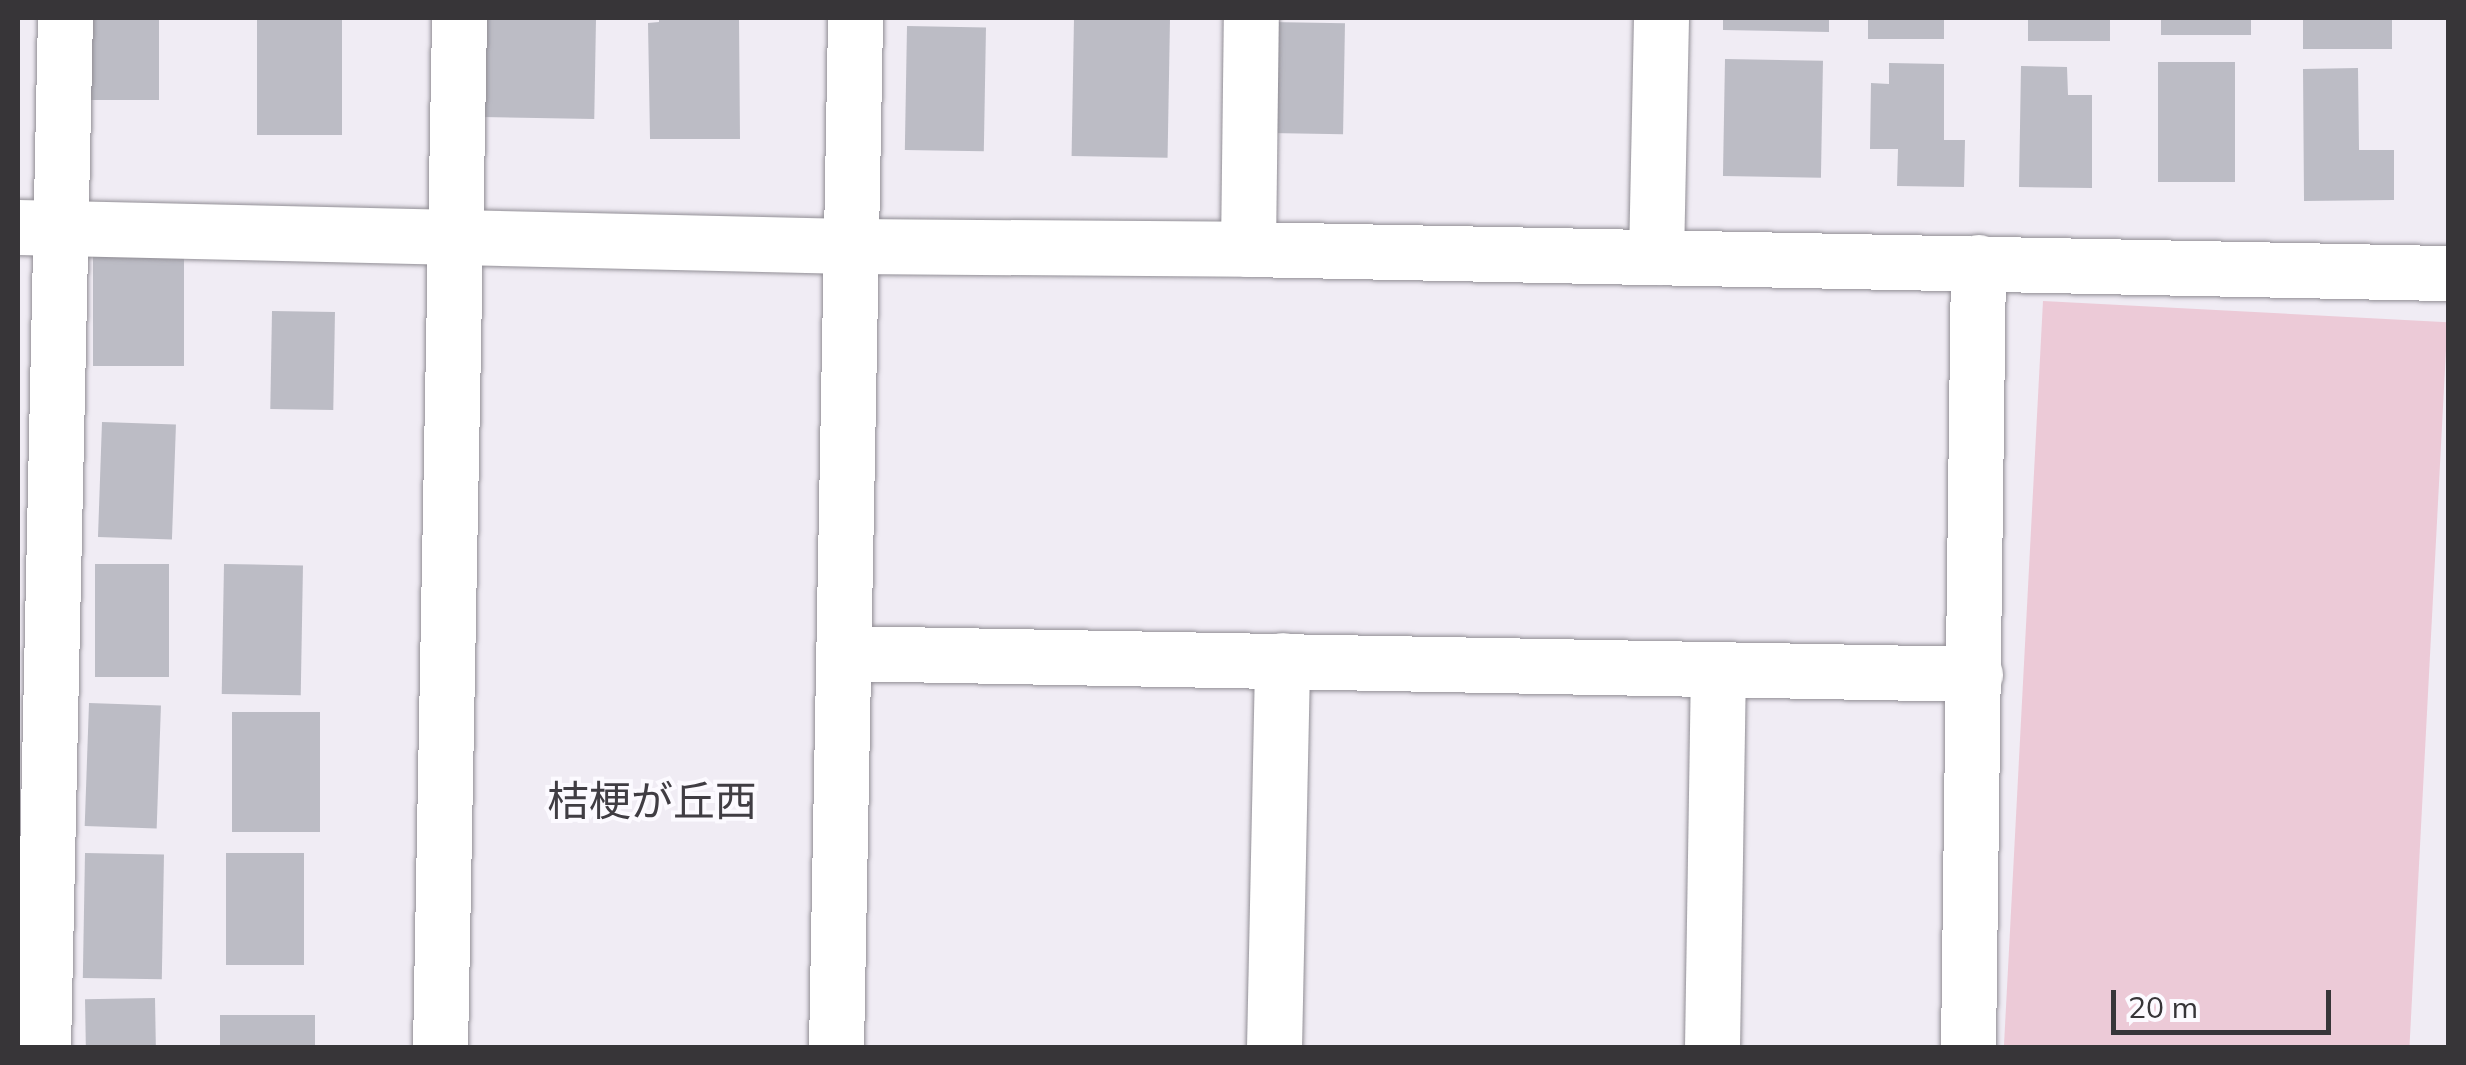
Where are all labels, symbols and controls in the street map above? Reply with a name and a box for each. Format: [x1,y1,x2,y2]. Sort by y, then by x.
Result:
district label: 桔梗が丘西 [547,776,757,826]
scale bar [2116,970,2336,1032]
text: 20 m [2128,988,2198,1026]

